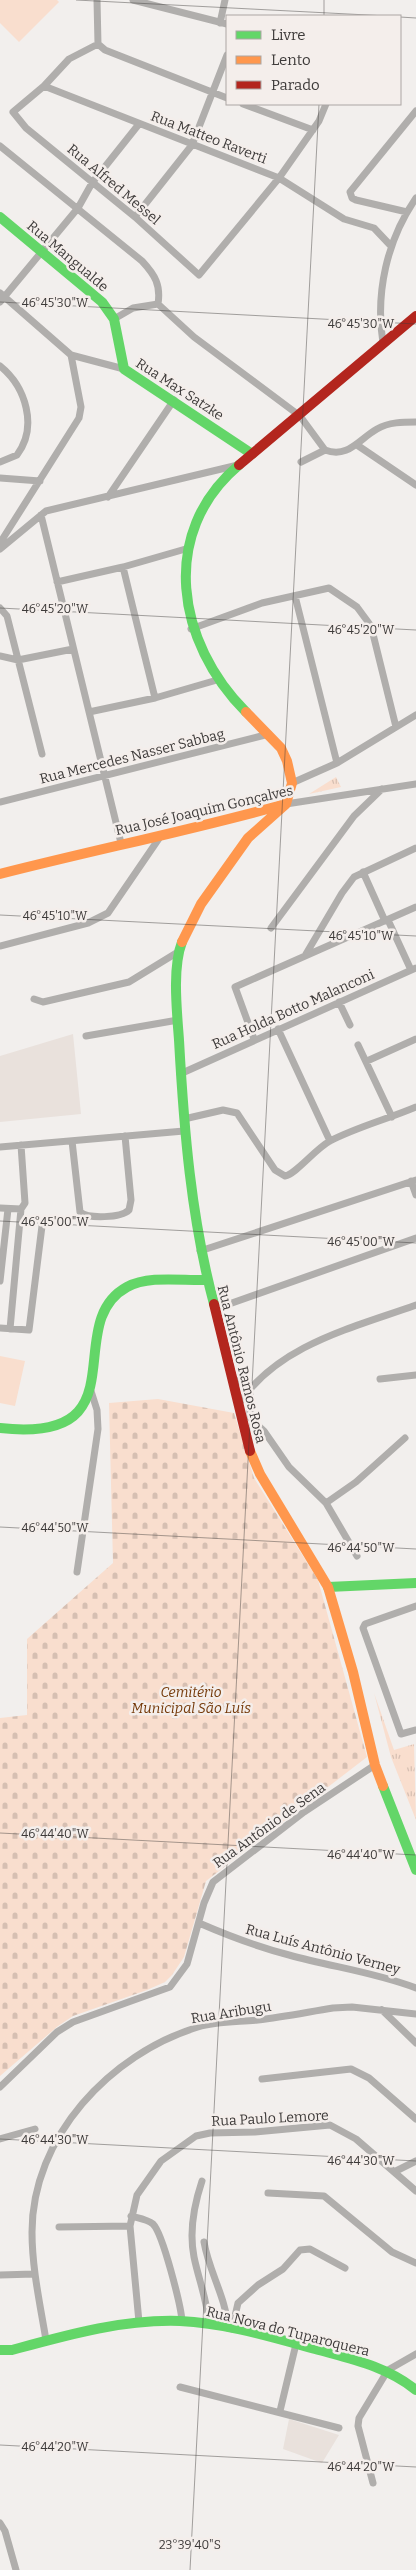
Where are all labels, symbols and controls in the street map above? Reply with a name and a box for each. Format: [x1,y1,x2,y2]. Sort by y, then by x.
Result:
legend [226,15,401,105]
text: Livre [271,26,306,44]
text: Lento [271,51,311,69]
text: Parado [271,76,320,94]
street label: Rua Matteo Raverti [148,107,269,167]
street label: Rua Alfred Messel [64,140,164,228]
street label: Rua Mangualde [24,217,112,295]
text: 46°45'30"W [22,296,89,310]
text: 46°45'30"W [328,317,395,331]
street label: Rua Max Satzke [133,355,227,424]
text: 46°45'20"W [22,602,89,616]
text: 46°45'20"W [328,623,395,637]
street label: Rua Mercedes Nasser Sabbag [38,725,226,788]
street label: Rua José Joaquim Gonçalves [114,782,295,839]
text: 46°45'10"W [23,909,88,923]
text: 46°45'10"W [329,929,394,943]
street label: Rua Holda Botto Malanconi [210,966,377,1053]
text: 46°45'00"W [21,1215,89,1229]
text: 46°45'00"W [327,1235,395,1249]
street label: Rua Antônio Ramos Rosa [214,1283,269,1445]
text: 46°44'50"W [22,1521,89,1535]
text: 46°44'50"W [328,1541,395,1555]
park label: Cemitério Municipal São Luís [131,1684,251,1717]
street label: Rua Antônio de Sena [210,1779,329,1872]
text: 46°44'40"W [21,1827,89,1841]
text: 46°44'40"W [327,1848,395,1862]
street label: Rua Luís Antônio Verney [244,1921,403,1978]
street label: Rua Aribugu [190,1998,273,2027]
street label: Rua Paulo Lemore [211,2107,329,2130]
text: 46°44'30"W [21,2133,89,2147]
text: 46°44'30"W [327,2154,395,2168]
street label: Rua Nova do Tuparoquera [204,2303,372,2360]
text: 46°44'20"W [22,2440,89,2454]
text: 46°44'20"W [328,2460,395,2474]
text: 23°39'40"S [159,2538,221,2552]

